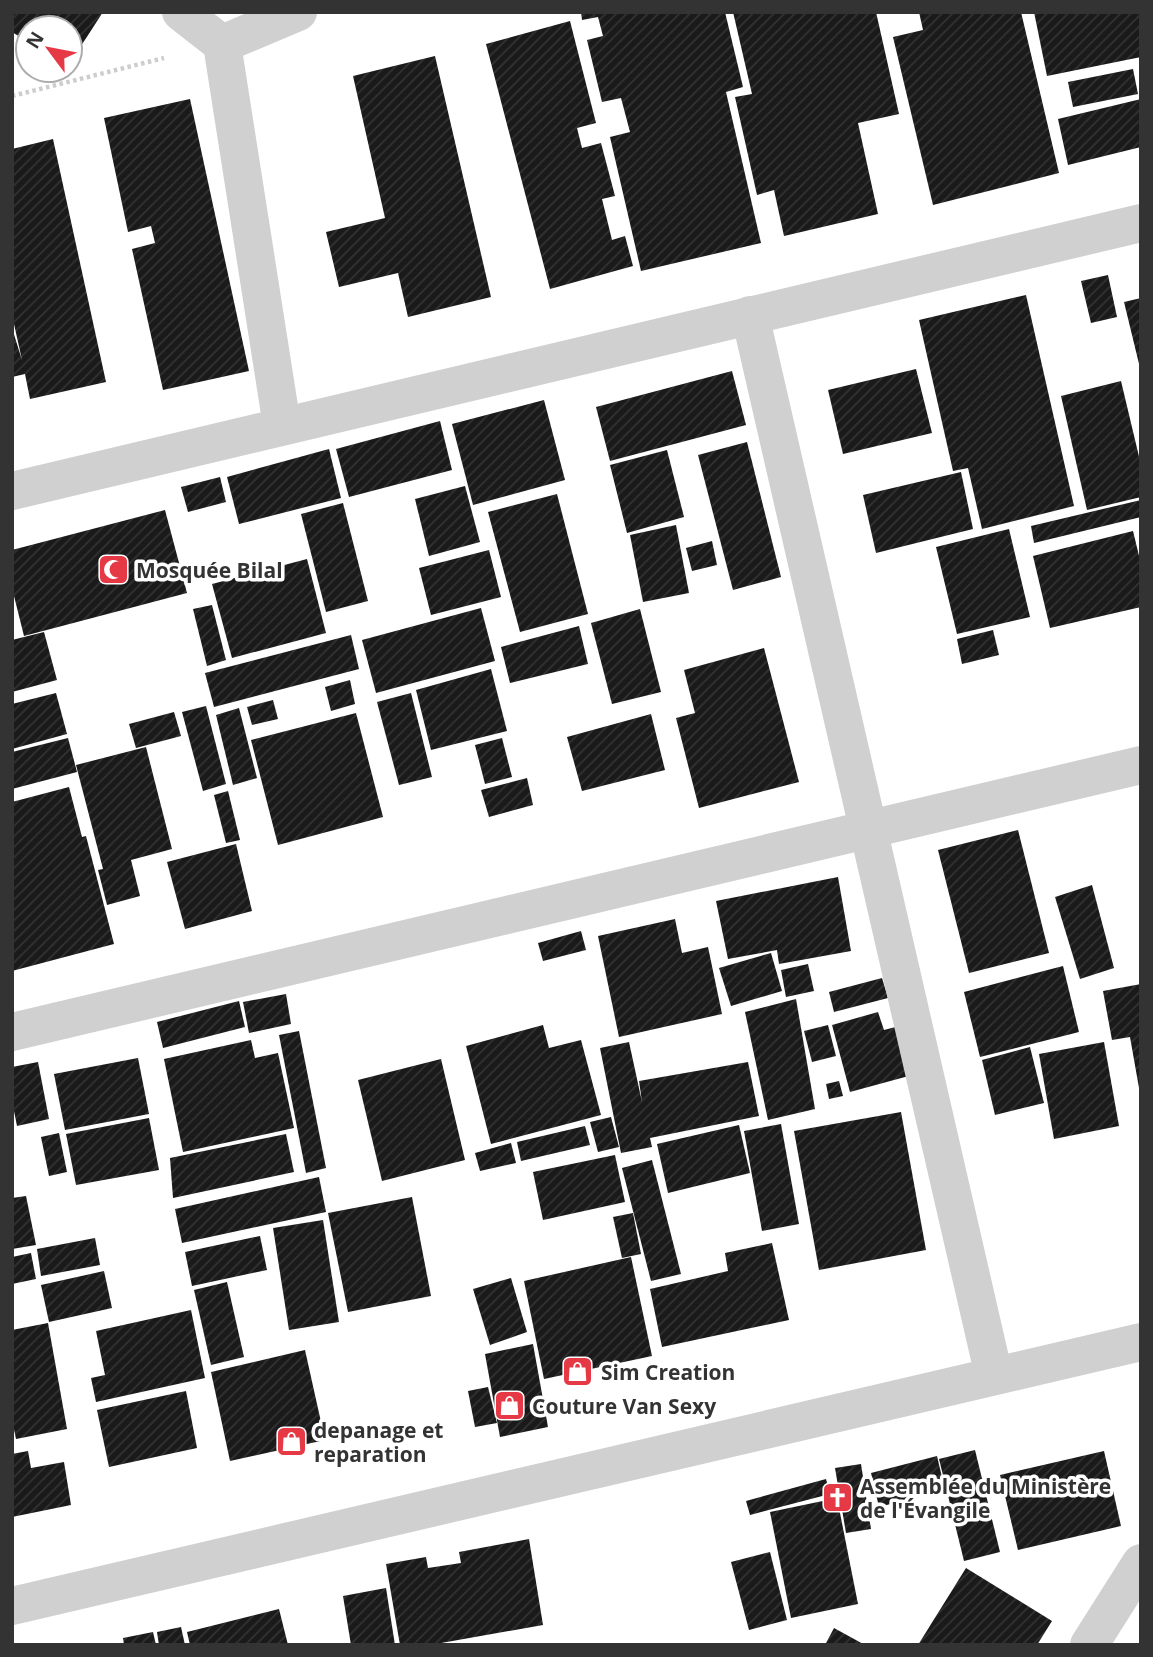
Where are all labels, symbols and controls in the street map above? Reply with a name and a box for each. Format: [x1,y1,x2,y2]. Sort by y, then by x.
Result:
north arrow [14,14,84,84]
text: N [19,27,50,53]
mosque icon: Mosquée Bilal [96,553,130,587]
place label: Mosquée Bilal [136,556,283,584]
shop icon: Sim Creation [561,1355,595,1389]
place label: Sim Creation [601,1358,735,1386]
shop icon: Couture Van Sexy [492,1389,526,1423]
place label: Couture Van Sexy [532,1392,716,1420]
place label: depanage et reparation [314,1416,443,1468]
shop icon: depanage et reparation [274,1425,308,1459]
place label: Assemblée du Ministère de l'Évangile [860,1472,1111,1524]
church icon: Assemblée du Ministère de l'Évangile [820,1481,854,1515]

